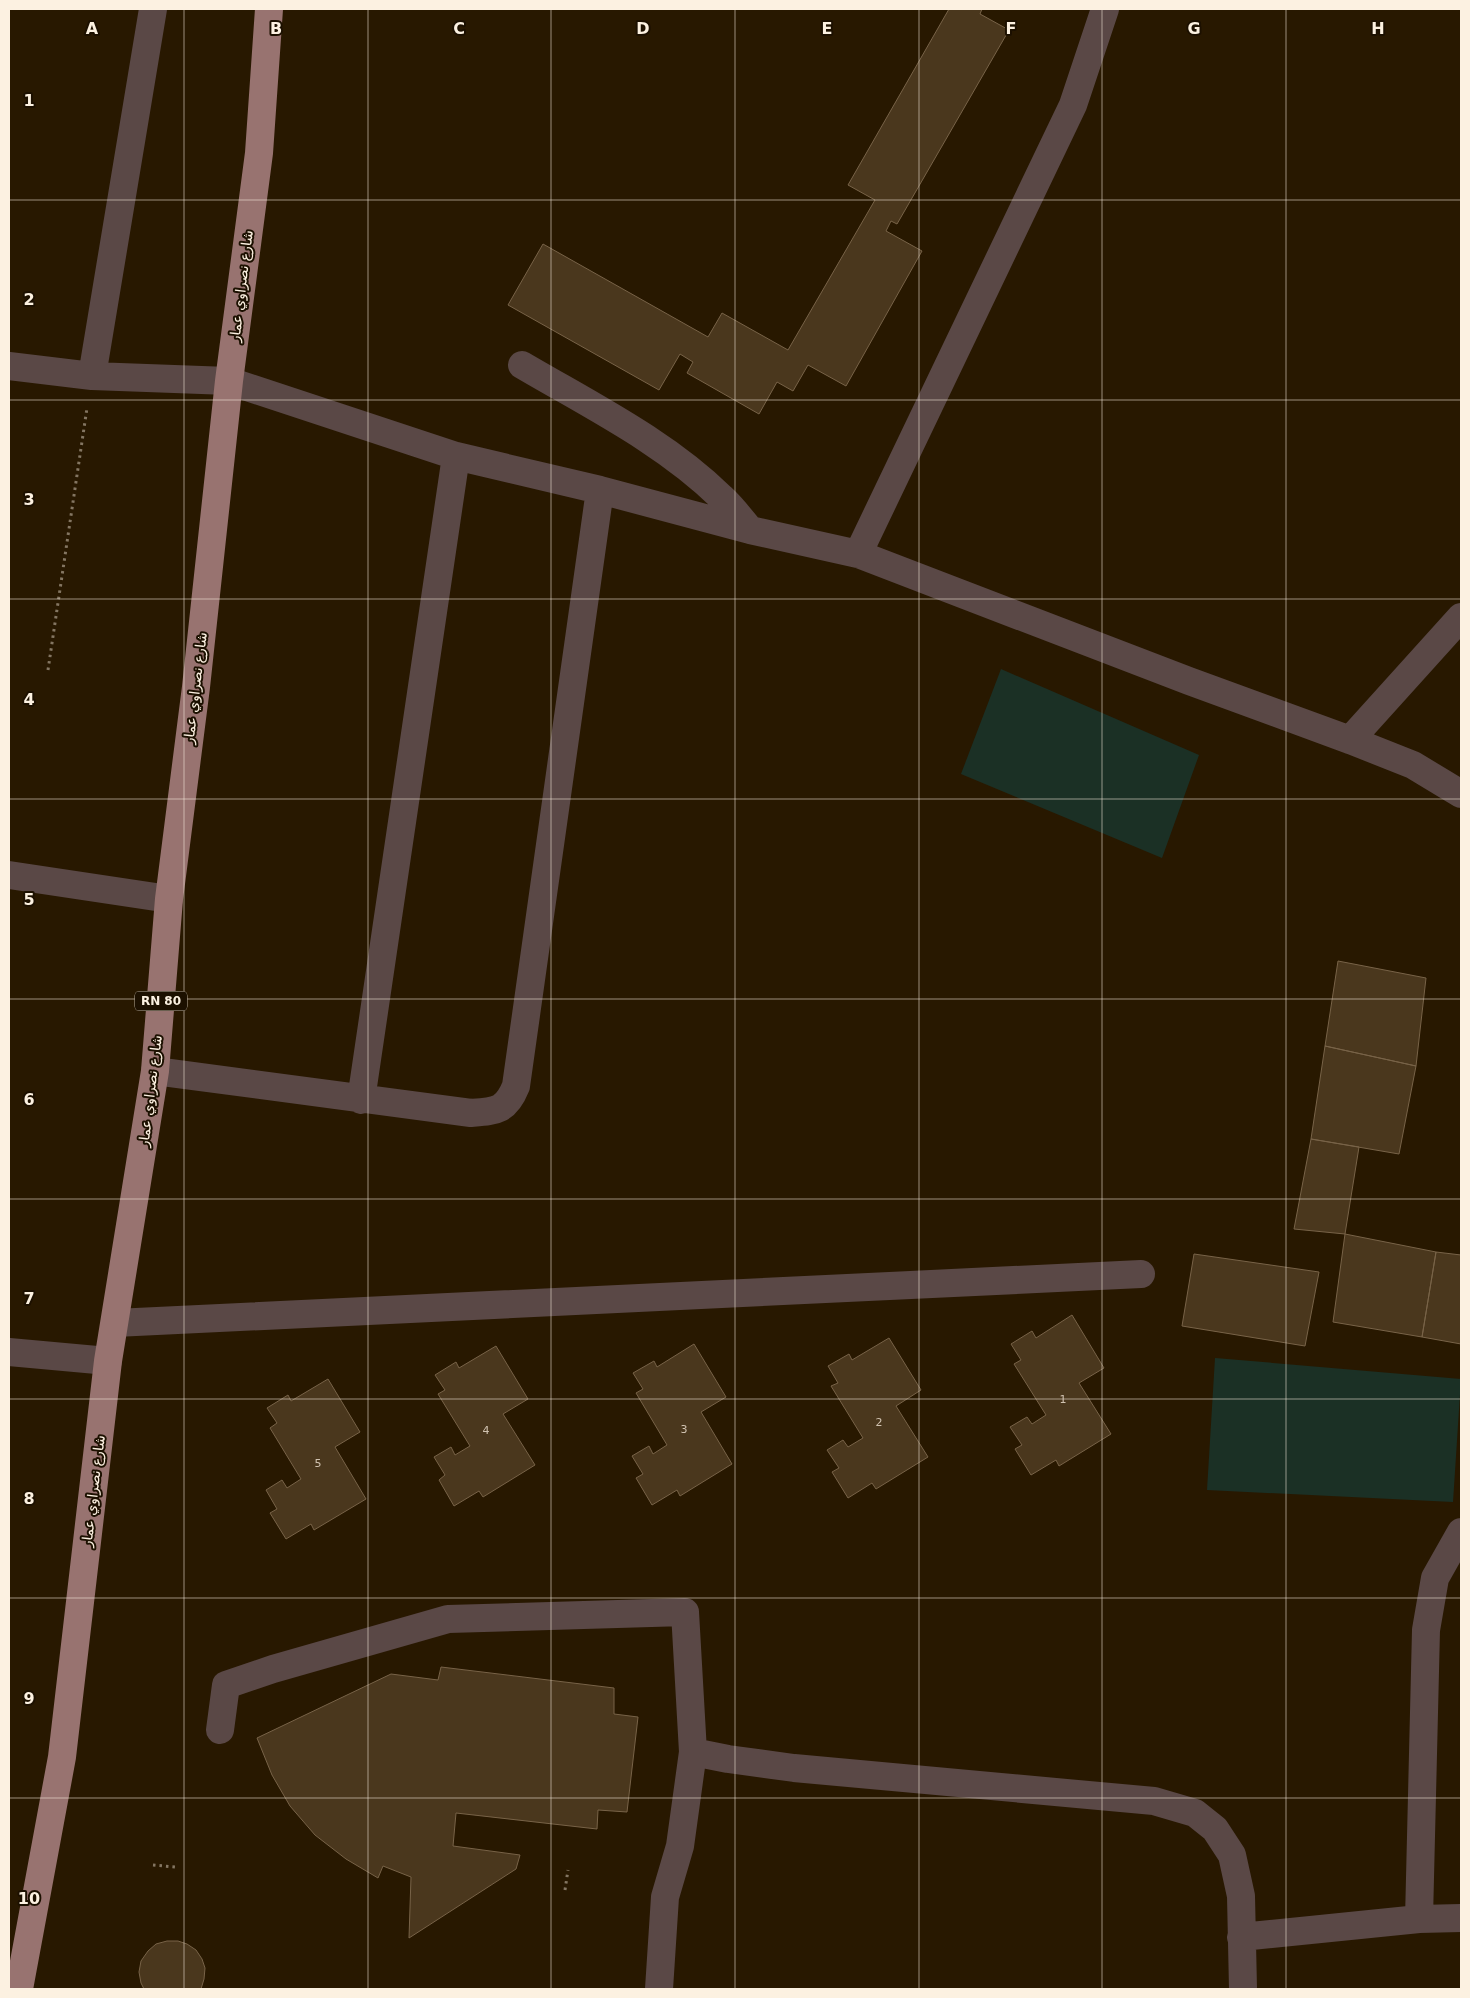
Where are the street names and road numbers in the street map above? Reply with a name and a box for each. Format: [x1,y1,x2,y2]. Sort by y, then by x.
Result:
street label: شارع نصراوي عمار [226,229,257,344]
street label: شارع نصراوي عمار [180,631,211,746]
road number: RN 80 [135,991,187,1010]
street label: شارع نصراوي عمار [135,1034,166,1149]
street label: شارع نصراوي عمار [78,1434,109,1549]

